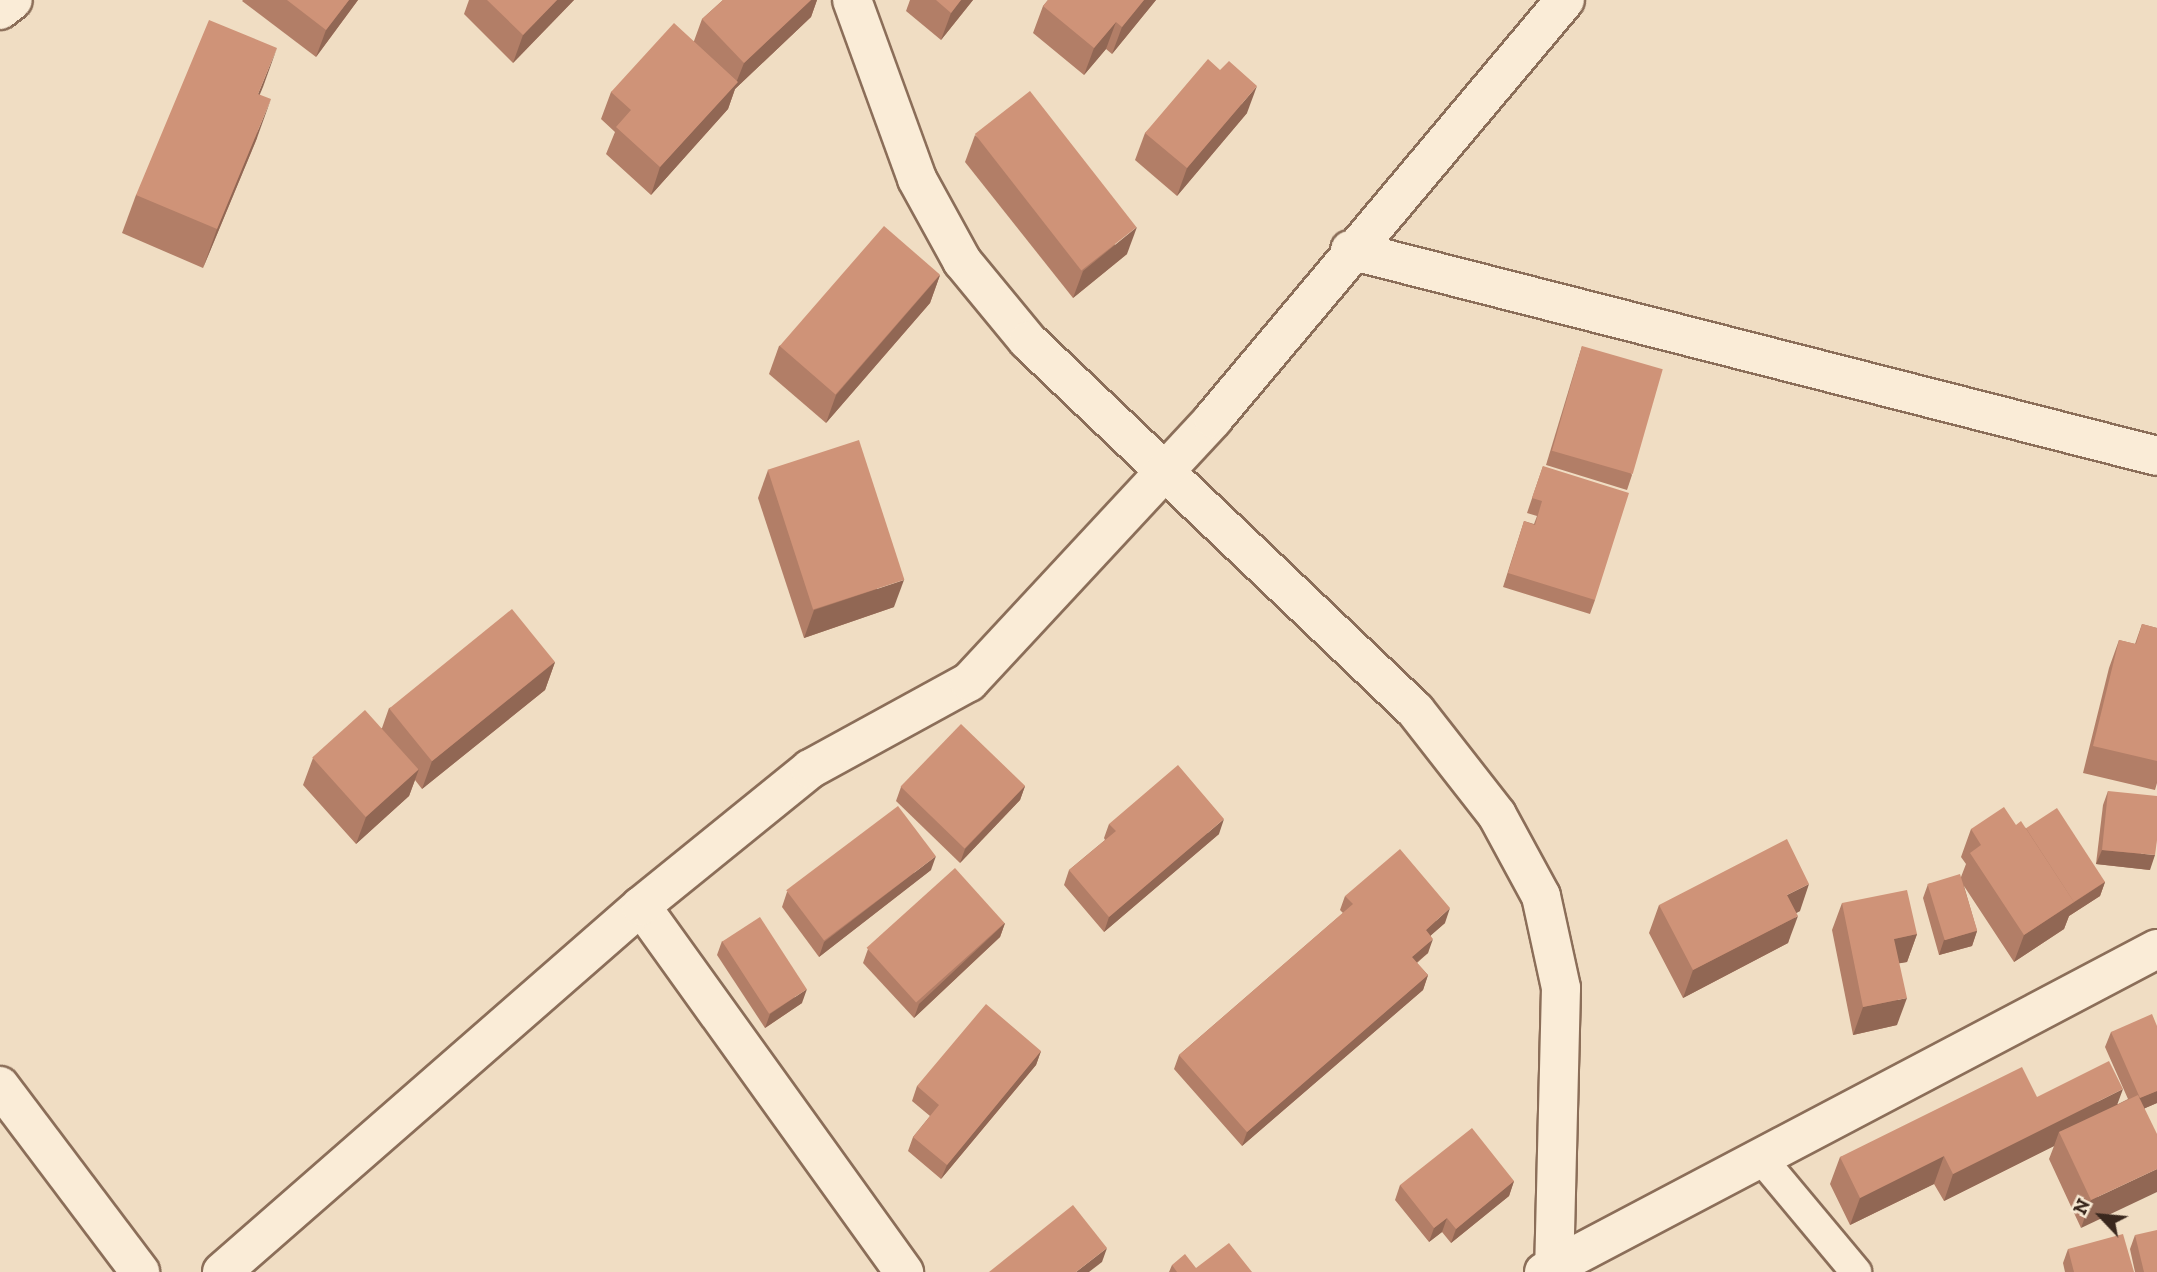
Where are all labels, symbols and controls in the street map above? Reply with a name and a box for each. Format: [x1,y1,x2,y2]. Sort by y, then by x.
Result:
north arrow [2066,1181,2136,1251]
text: N [2068,1195,2095,1218]

